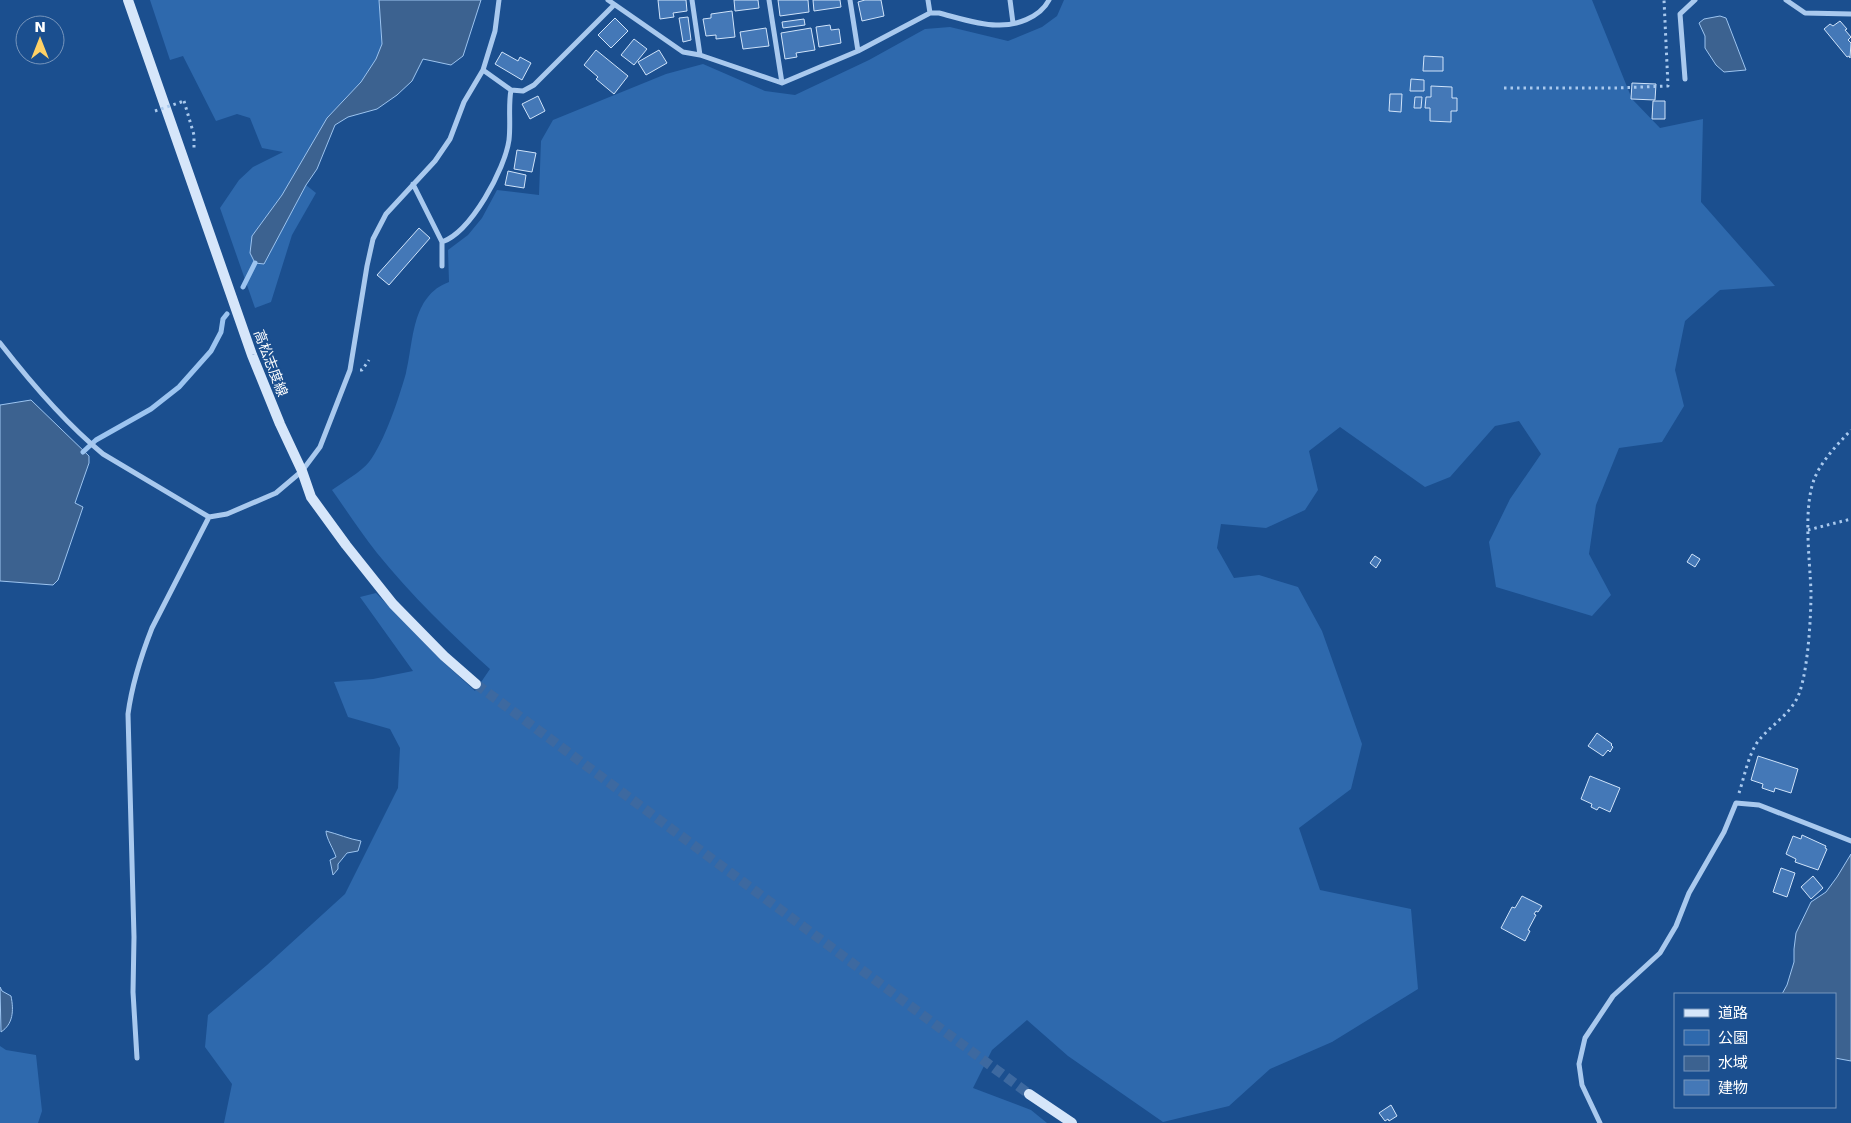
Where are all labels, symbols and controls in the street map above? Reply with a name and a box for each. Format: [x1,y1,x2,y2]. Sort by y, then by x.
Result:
north arrow [15,15,65,65]
text: N [34,19,46,35]
street label: 高松志度線 [251,327,291,399]
legend [1674,993,1836,1108]
text: 道路 [1718,1004,1748,1022]
text: 公園 [1718,1029,1748,1047]
text: 水域 [1718,1054,1748,1072]
text: 建物 [1718,1079,1748,1097]

